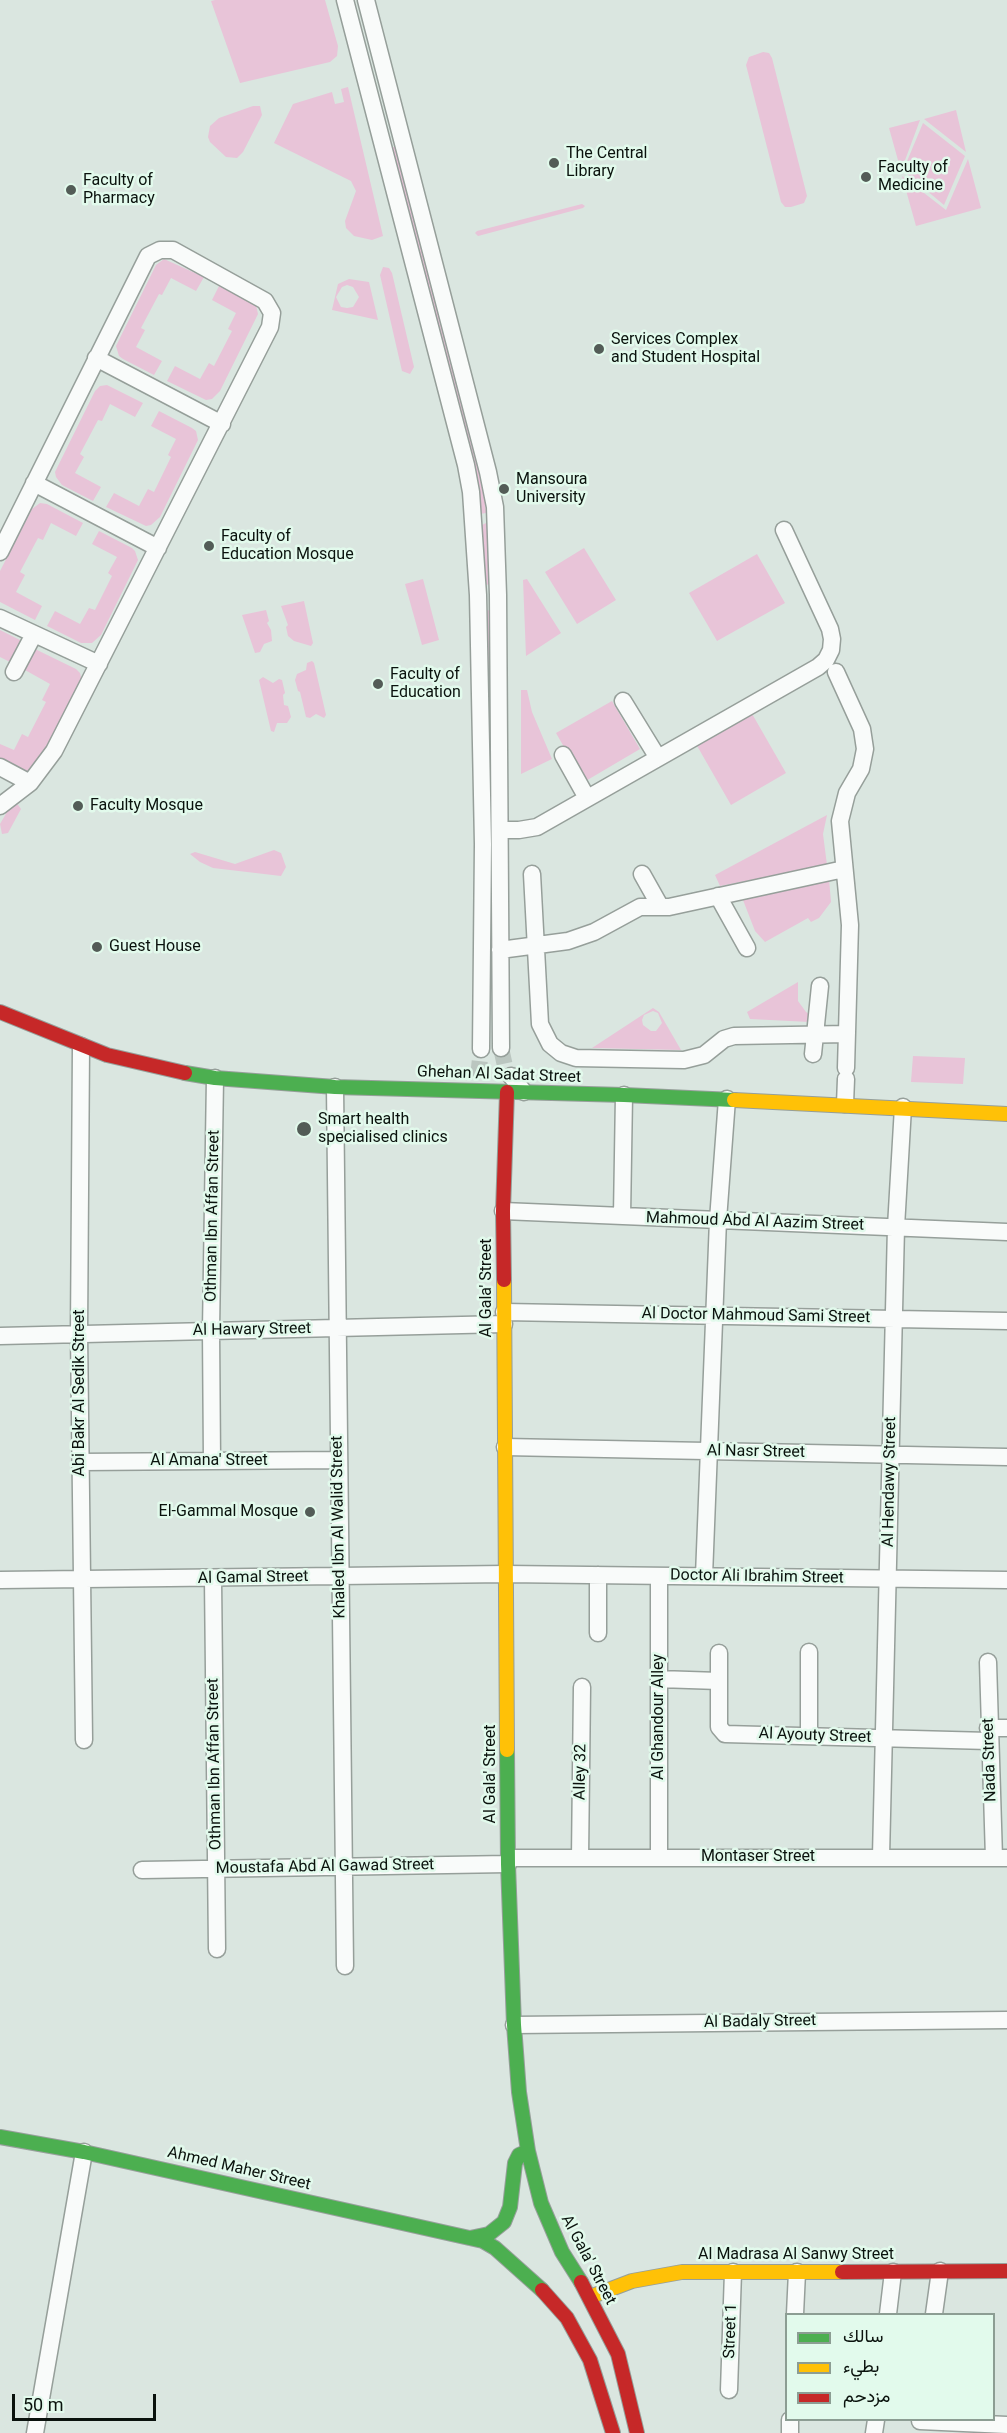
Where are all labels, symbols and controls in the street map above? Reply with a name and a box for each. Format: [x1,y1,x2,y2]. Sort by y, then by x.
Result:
place label: The Central Library [566,144,647,182]
marker: The Central Library [547,156,561,170]
place label: Faculty of Medicine [878,158,948,196]
marker: Faculty of Medicine [859,170,873,184]
place label: Faculty of Pharmacy [83,171,155,209]
marker: Faculty of Pharmacy [64,183,78,197]
place label: Services Complex and Student Hospital [611,330,760,368]
marker: Services Complex and Student Hospital [592,342,606,356]
place label: Mansoura University [516,470,588,508]
marker: Mansoura University [497,482,511,496]
place label: Faculty of Education Mosque [221,527,354,565]
marker: Faculty of Education Mosque [202,539,216,553]
place label: Faculty of Education [390,665,461,703]
marker: Faculty of Education [371,677,385,691]
place label: Faculty Mosque [90,796,203,816]
marker: Faculty Mosque [71,799,85,813]
place label: Guest House [109,937,201,957]
marker: Guest House [90,940,104,954]
street label: Ghehan Al Sadat Street [417,1063,581,1087]
place label: Smart health specialised clinics [318,1110,448,1148]
marker: Smart health specialised clinics [295,1120,313,1138]
street label: Othman Ibn Affan Street [202,1130,224,1302]
street label: Mahmoud Abd Al Aazim Street [646,1209,864,1235]
street label: Al Gala' Street [477,1239,497,1337]
street label: Al Doctor Mahmoud Sami Street [642,1304,870,1328]
street label: Abi Bakr Al Sedik Street [70,1310,90,1476]
street label: Al Hawary Street [193,1319,311,1341]
street label: Al Hendawy Street [879,1417,901,1547]
street label: Khaled Ibn Al Walid Street [328,1435,350,1619]
street label: Al Nasr Street [707,1442,805,1462]
street label: Al Amana' Street [150,1451,268,1471]
place label: El-Gammal Mosque [159,1502,298,1522]
marker: El-Gammal Mosque [303,1505,317,1519]
street label: Doctor Ali Ibrahim Street [670,1566,844,1588]
street label: Al Gamal Street [197,1567,309,1589]
street label: Al Ghandour Alley [649,1654,669,1780]
street label: Othman Ibn Affan Street [204,1678,226,1850]
street label: Nada Street [979,1718,1001,1802]
street label: Al Ayouty Street [758,1724,872,1748]
street label: Al Gala' Street [481,1725,501,1823]
street label: Alley 32 [571,1744,591,1800]
street label: Montaser Street [701,1847,815,1867]
street label: Moustafa Abd Al Gawad Street [216,1855,434,1879]
street label: Al Badaly Street [704,2011,816,2033]
street label: Ahmed Maher Street [166,2143,312,2195]
street label: Al Gala' Street [556,2212,620,2308]
street label: Al Madrasa Al Sanwy Street [698,2245,894,2265]
street label: Street 1 [720,2303,742,2359]
legend [785,2313,995,2421]
text: سالك [843,2325,883,2346]
text: بطيء [843,2355,879,2376]
scale bar [15,2382,159,2420]
text: مزدحم [843,2385,890,2406]
text: 50 m [23,2394,63,2415]

